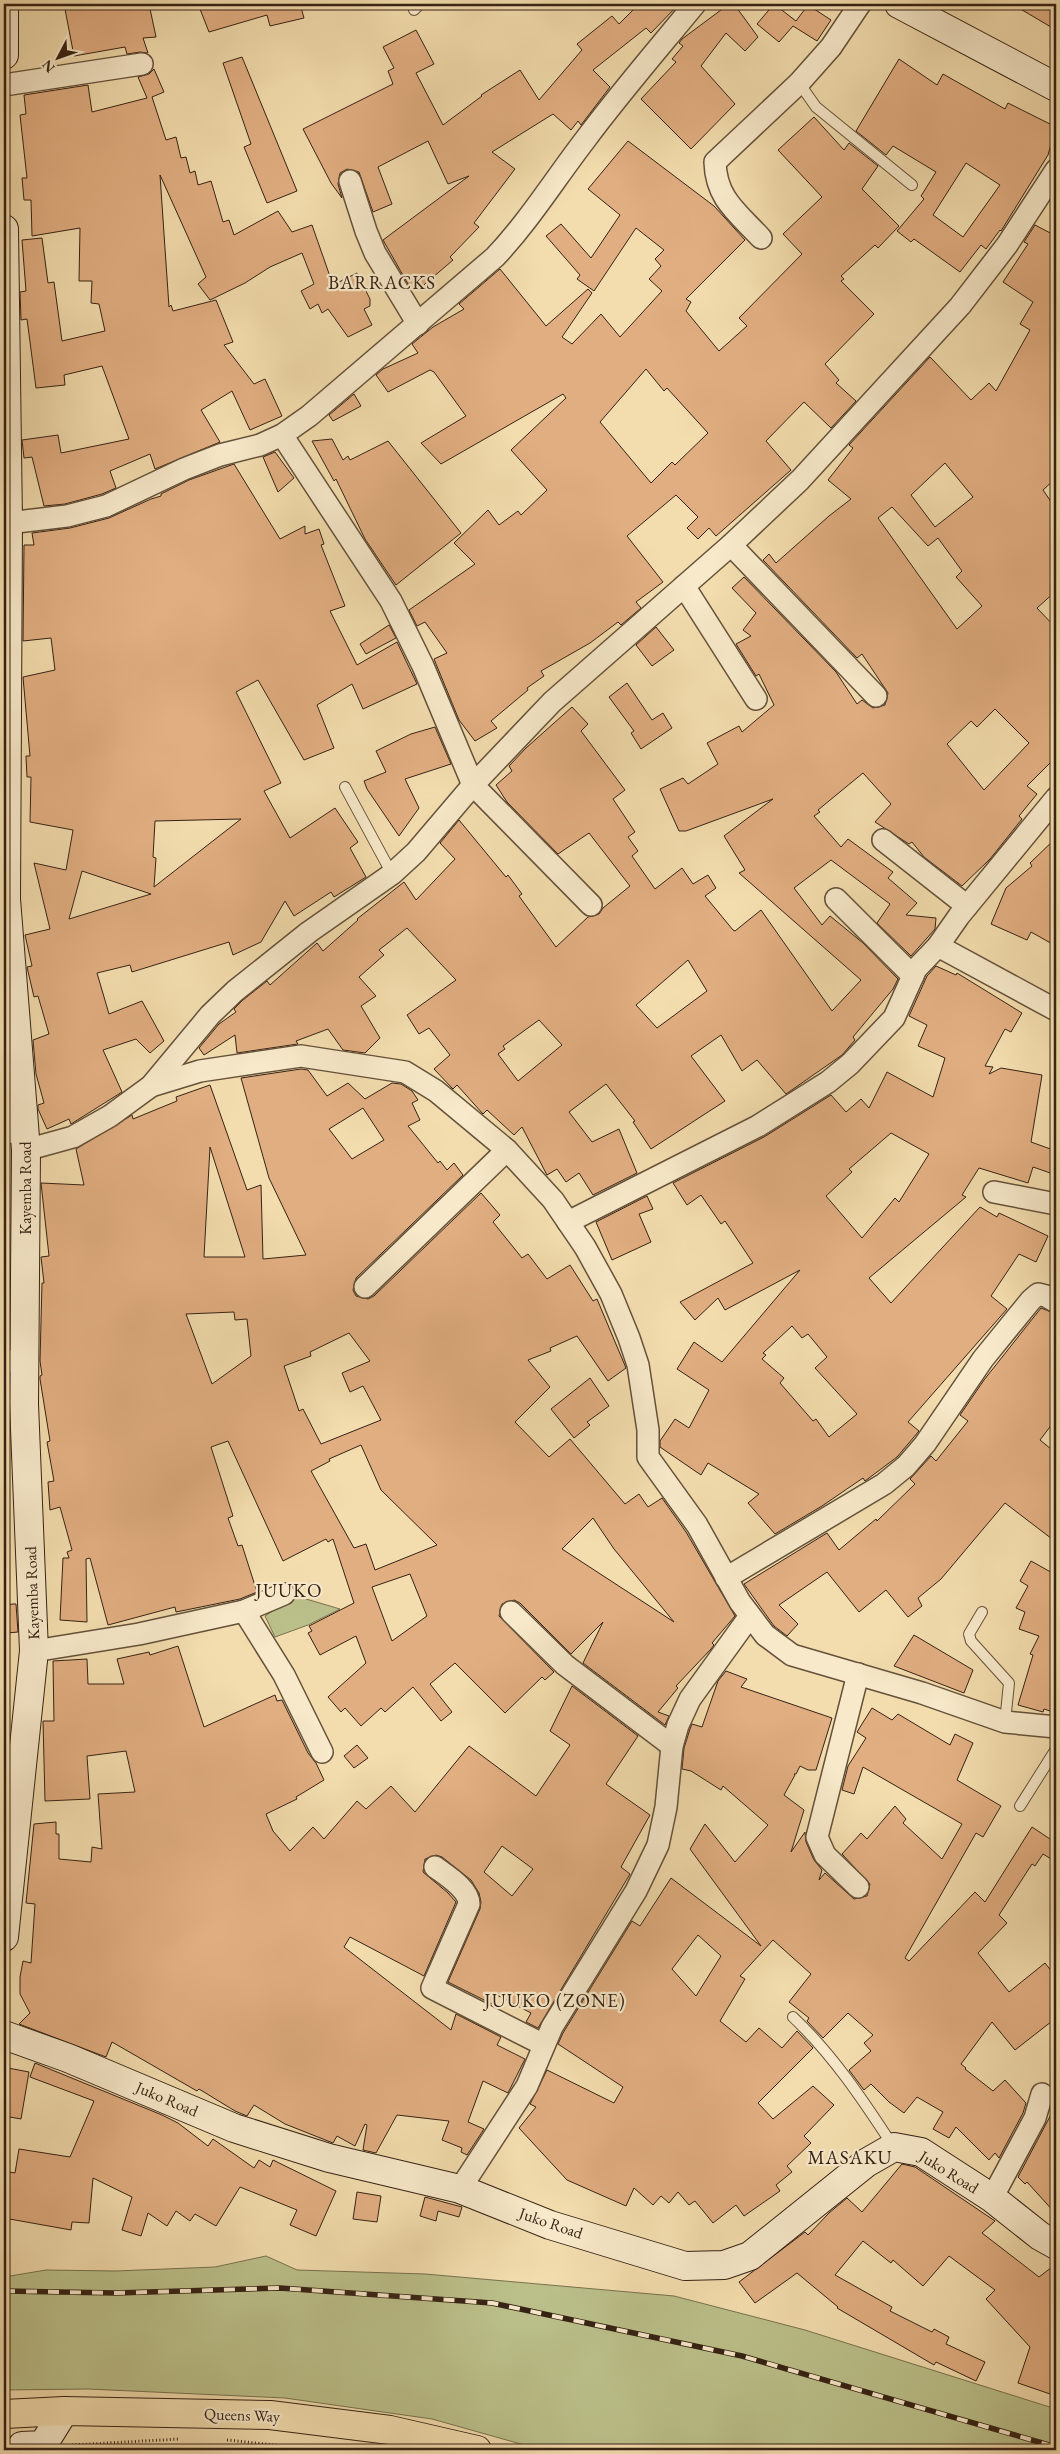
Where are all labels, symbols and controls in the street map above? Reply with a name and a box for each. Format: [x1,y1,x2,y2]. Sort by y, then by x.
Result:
north arrow [32,32,82,82]
text: N [37,56,59,77]
district label: BARRACKS [328,270,436,295]
street label: Kayemba Road [15,1140,36,1235]
street label: Kayemba Road [20,1545,44,1640]
district label: JUUKO [254,1578,322,1603]
district label: JUUKO (ZONE) [482,1988,626,2013]
street label: Juko Road [131,2076,202,2122]
district label: MASAKU [807,2145,893,2170]
street label: Juko Road [914,2145,983,2199]
street label: Juko Road [514,2202,586,2244]
street label: Queens Way [204,2403,281,2427]

